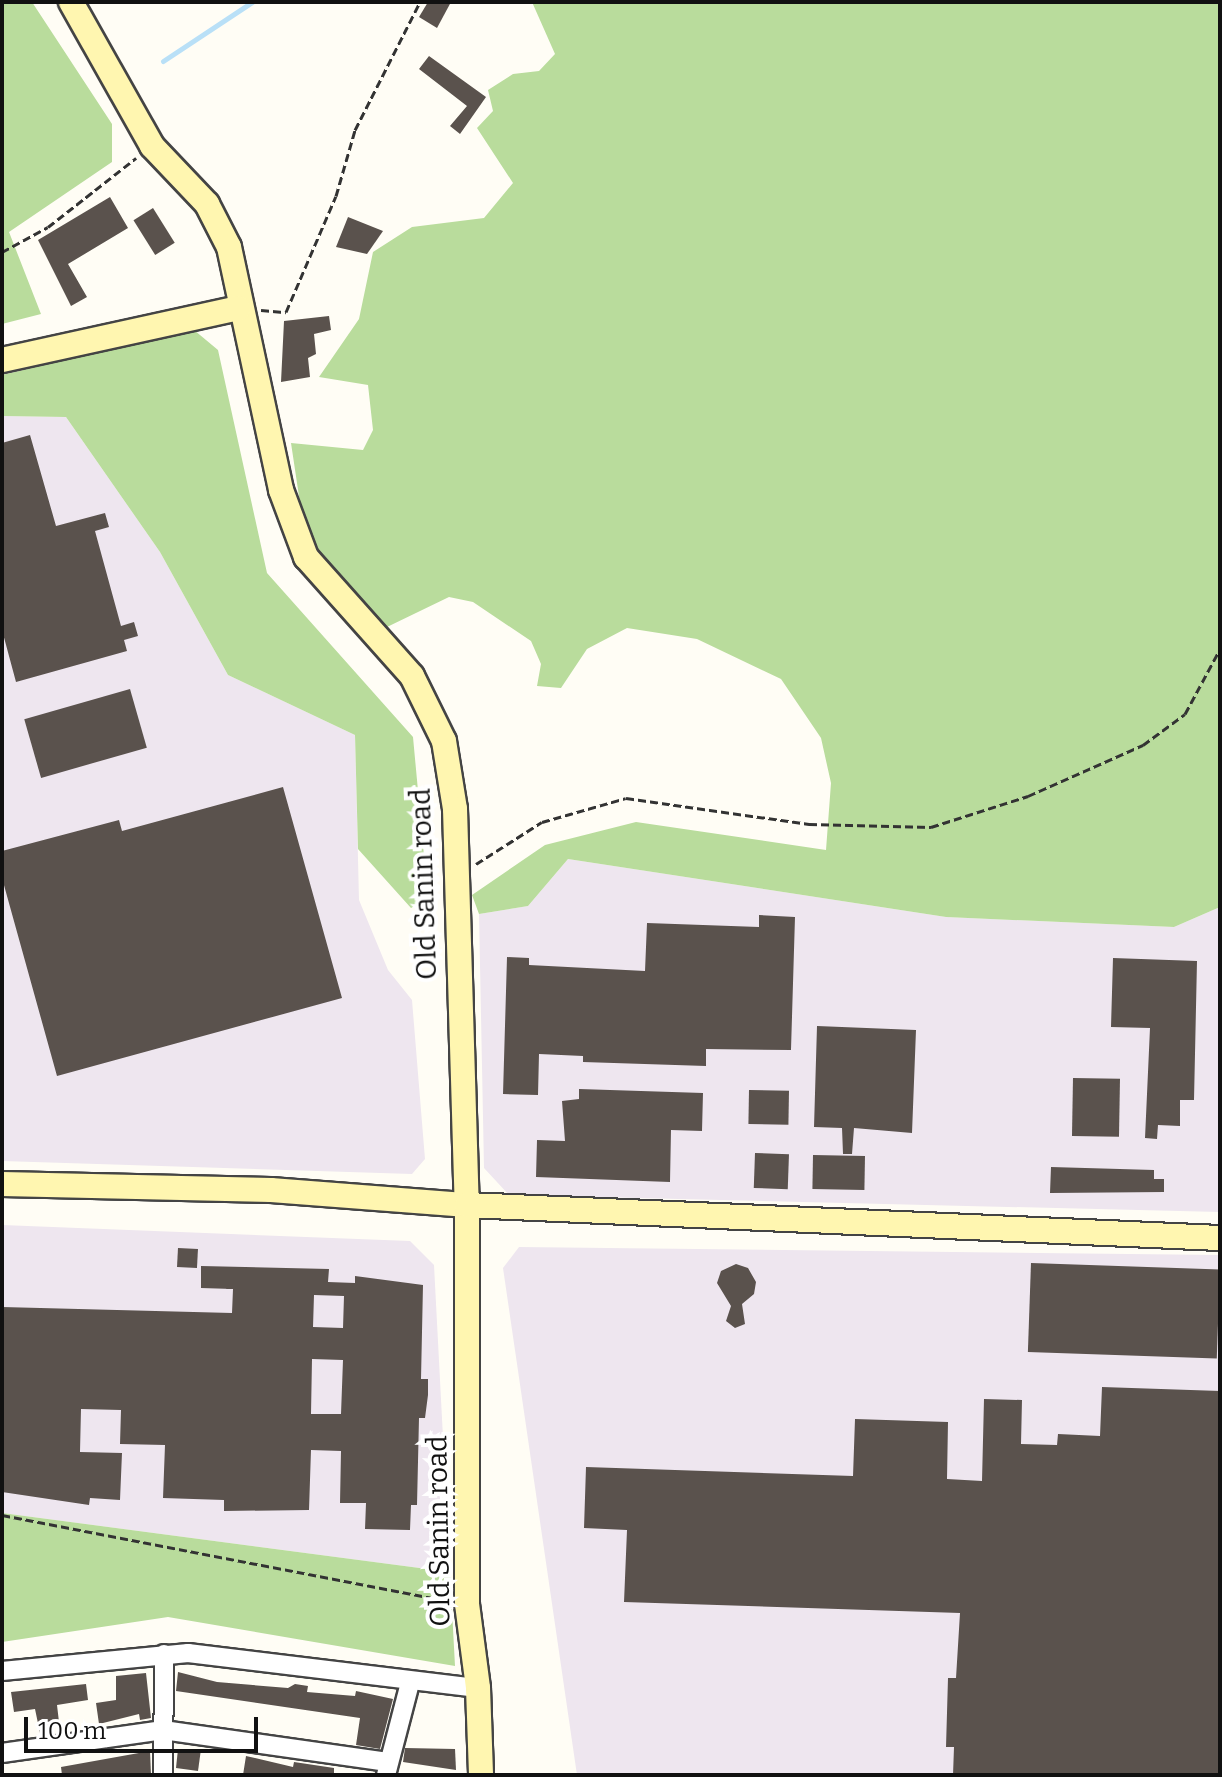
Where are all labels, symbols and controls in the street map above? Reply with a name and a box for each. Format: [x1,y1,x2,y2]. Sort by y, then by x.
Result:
street label: Old Sanin road [404,788,444,980]
street label: Old Sanin road [421,1435,457,1627]
scale bar [28,1701,262,1751]
text: 100 m [38,1717,106,1745]

